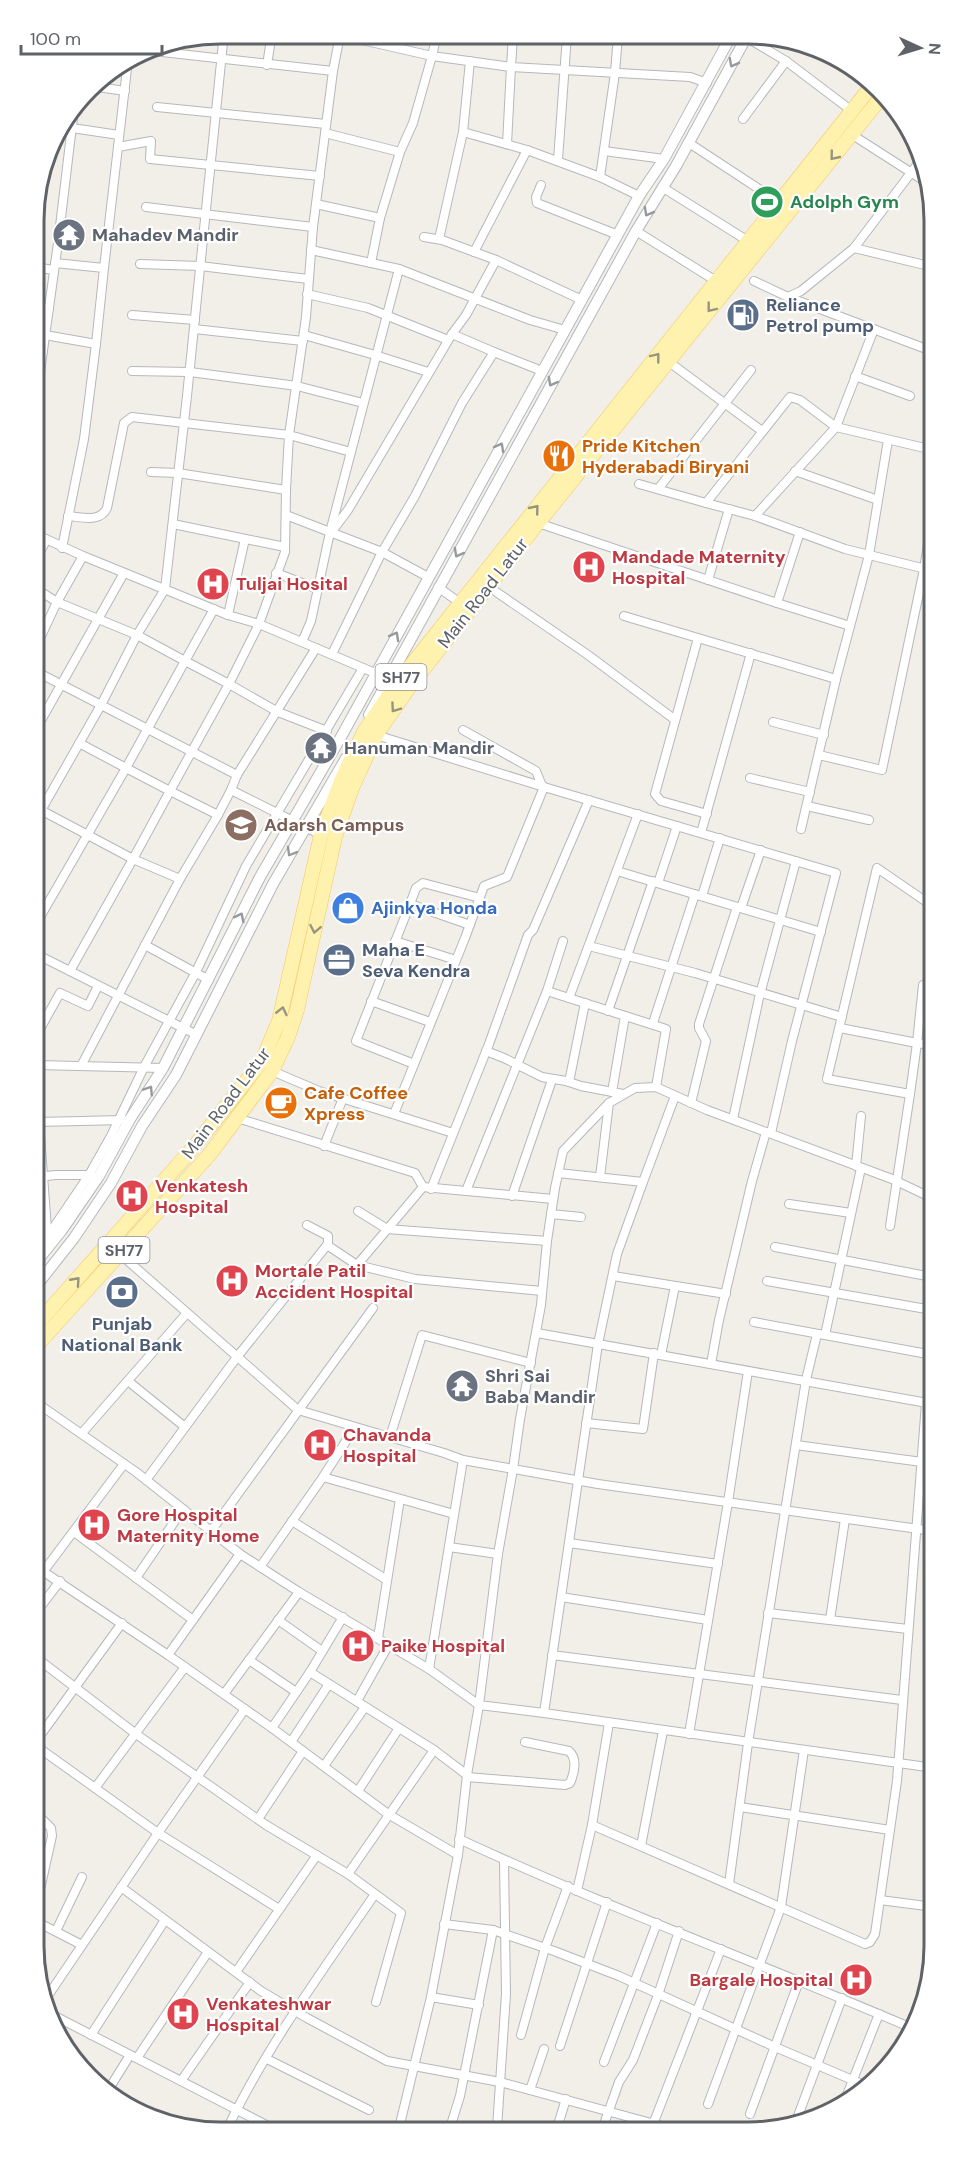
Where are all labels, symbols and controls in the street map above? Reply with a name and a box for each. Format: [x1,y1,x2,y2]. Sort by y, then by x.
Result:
scale bar [21,18,162,56]
north arrow [890,18,950,78]
text: 100 m [30,27,81,51]
text: N [924,42,945,56]
one-way arrow [729,57,740,67]
one-way arrow [830,149,841,160]
sports icon: Adolph Gym [749,184,785,220]
place label: Adolph Gym [790,190,899,214]
one-way arrow [643,206,655,217]
temple icon: Mahadev Mandir [51,217,87,253]
place label: Mahadev Mandir [92,223,239,247]
place label: Reliance Petrol pump [766,293,874,338]
fuel station icon: Reliance Petrol pump [725,297,761,333]
one-way arrow [708,301,719,312]
one-way arrow [649,352,660,363]
one-way arrow [548,376,559,387]
place label: Pride Kitchen Hyderabadi Biryani [582,434,749,479]
restaurant icon: Pride Kitchen Hyderabadi Biryani [541,438,577,474]
one-way arrow [493,443,504,454]
one-way arrow [527,505,538,516]
street label: Main Road Latur [432,533,534,653]
place label: Mandade Maternity Hospital [612,545,786,590]
one-way arrow [454,547,465,557]
hospital icon: Mandade Maternity Hospital [571,549,607,585]
hospital icon: Tuljai Hosital [195,566,231,602]
place label: Tuljai Hosital [236,572,348,596]
one-way arrow [388,632,399,643]
road number: SH77 [376,664,426,690]
one-way arrow [391,701,402,712]
temple icon: Hanuman Mandir [303,730,339,766]
place label: Hanuman Mandir [344,736,494,760]
school or university icon: Adarsh Campus [223,807,259,843]
place label: Adarsh Campus [264,813,404,837]
one-way arrow [287,846,299,856]
shop icon: Ajinkya Honda [330,890,366,926]
place label: Ajinkya Honda [371,896,497,920]
one-way arrow [233,913,244,924]
one-way arrow [309,923,322,933]
place label: Maha E Seva Kendra [362,938,470,983]
office icon: Maha E Seva Kendra [321,942,357,978]
one-way arrow [274,1006,287,1016]
street label: Main Road Latur [176,1042,276,1164]
place label: Cafe Coffee Xpress [304,1081,408,1126]
one-way arrow [142,1085,153,1096]
cafe icon: Cafe Coffee Xpress [263,1085,299,1121]
place label: Venkatesh Hospital [155,1174,248,1219]
hospital icon: Venkatesh Hospital [114,1178,150,1214]
road number: SH77 [98,1237,150,1263]
place label: Mortale Patil Accident Hospital [255,1259,413,1304]
hospital icon: Mortale Patil Accident Hospital [214,1263,250,1299]
bank icon: Punjab National Bank [104,1274,140,1310]
one-way arrow [69,1277,80,1288]
place label: Punjab National Bank [61,1312,183,1357]
place label: Shri Sai Baba Mandir [485,1364,595,1409]
temple icon: Shri Sai Baba Mandir [444,1368,480,1404]
place label: Chavanda Hospital [343,1423,431,1468]
hospital icon: Chavanda Hospital [302,1427,338,1463]
place label: Gore Hospital Maternity Home [117,1503,260,1548]
hospital icon: Gore Hospital Maternity Home [76,1507,112,1543]
hospital icon: Paike Hospital [340,1628,376,1664]
place label: Paike Hospital [381,1634,505,1658]
hospital icon: Bargale Hospital [838,1962,874,1998]
place label: Bargale Hospital [689,1968,833,1992]
place label: Venkateshwar Hospital [206,1992,331,2037]
hospital icon: Venkateshwar Hospital [165,1996,201,2032]

